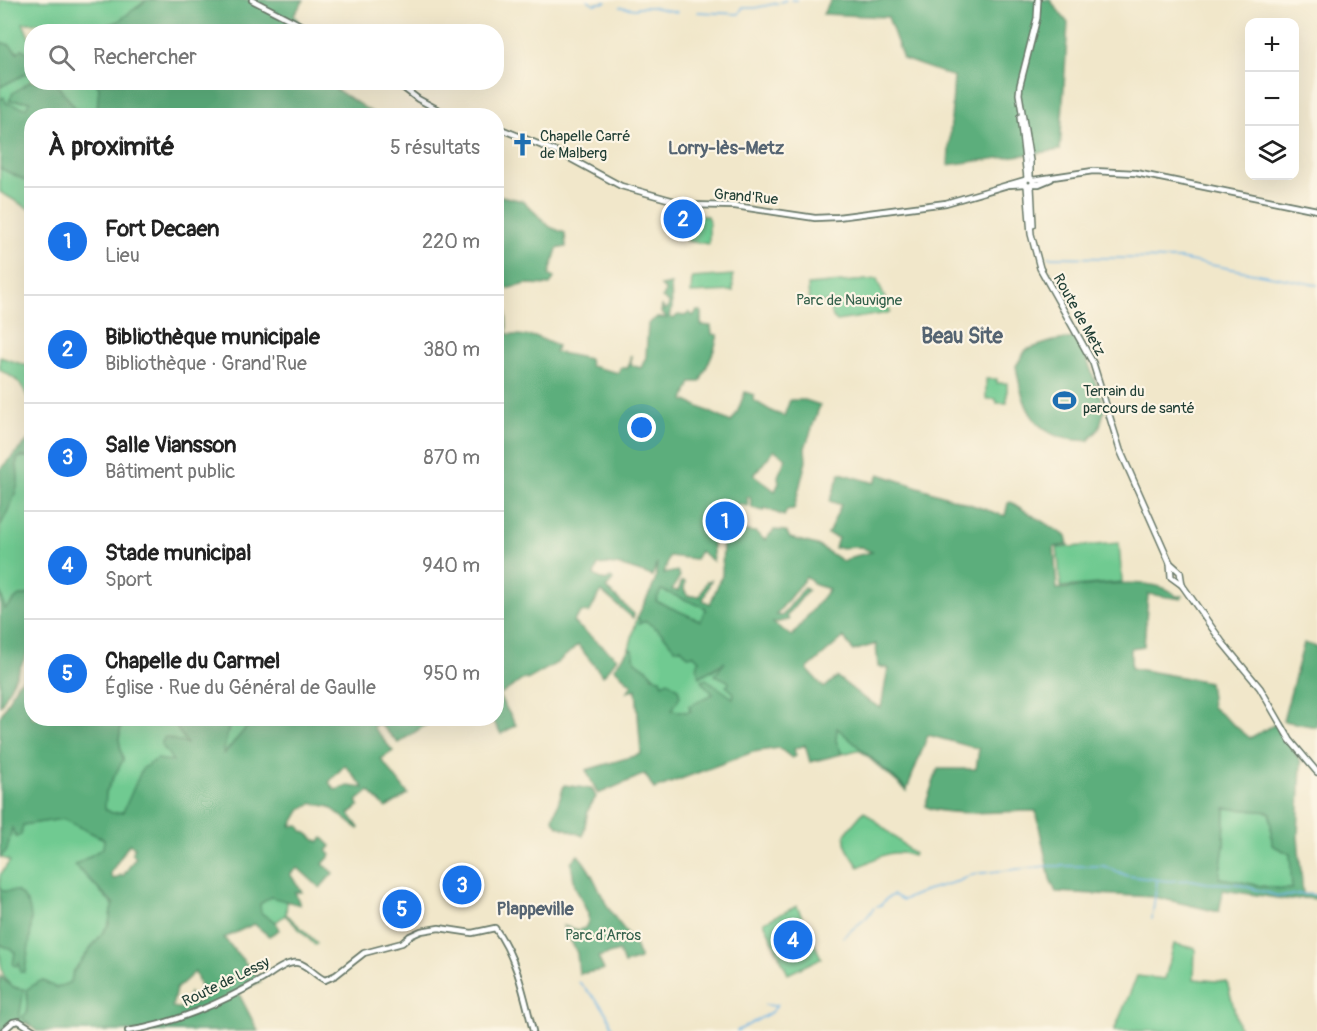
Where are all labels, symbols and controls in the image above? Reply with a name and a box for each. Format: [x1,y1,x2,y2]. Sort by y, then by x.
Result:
map controls [1245,18,1299,180]
button: + [1245,18,1299,72]
search box [24,24,504,90]
icon: search [45,41,78,74]
text: Rechercher [93,43,197,71]
button: − [1245,72,1299,126]
button: layers [1245,126,1299,180]
place label: Chapelle Carré de Malberg [540,127,630,163]
text: À proximité [48,131,175,163]
church icon: Chapelle Carré de Malberg [509,132,535,158]
text: 5 résultats [390,135,480,160]
district label: Lorry-lès-Metz [668,137,785,160]
street label: Grand'Rue [713,185,779,209]
pin: 2 [664,196,702,242]
text: Fort Decaen [105,215,219,243]
text: 1 [64,229,71,254]
text: 220 m [422,229,480,254]
text: Lieu [105,243,140,268]
street label: Route de Metz [1049,271,1110,360]
park label: Parc de Nauvigne [796,291,903,310]
text: Bibliothèque municipale [105,323,320,351]
district label: Beau Site [921,323,1003,350]
text: 2 [62,337,73,362]
text: 380 m [423,337,480,362]
text: Bibliothèque · Grand'Rue [105,351,307,376]
place label: Terrain du parcours de santé [1083,382,1195,418]
sports icon: Terrain du parcours de santé [1052,387,1078,413]
your location [627,413,656,442]
text: Salle Viansson [105,431,237,459]
text: 3 [62,445,73,470]
text: 870 m [424,445,480,470]
text: Bâtiment public [105,459,235,484]
pin: 1 [706,498,744,544]
text: Stade municipal [105,539,251,567]
text: 4 [62,553,73,578]
text: 940 m [422,553,480,578]
text: Sport [105,567,152,592]
text: Chapelle du Carmel [105,647,280,675]
text: 5 [62,661,73,686]
text: 950 m [423,661,480,686]
text: Église · Rue du Général de Gaulle [105,675,376,700]
pin: 3 [442,862,482,908]
pin: 5 [382,886,422,932]
district label: Plappeville [496,898,575,921]
pin: 4 [774,918,812,962]
park label: Parc d'Arros [565,926,641,945]
street label: Route de Lessy [179,952,273,1011]

